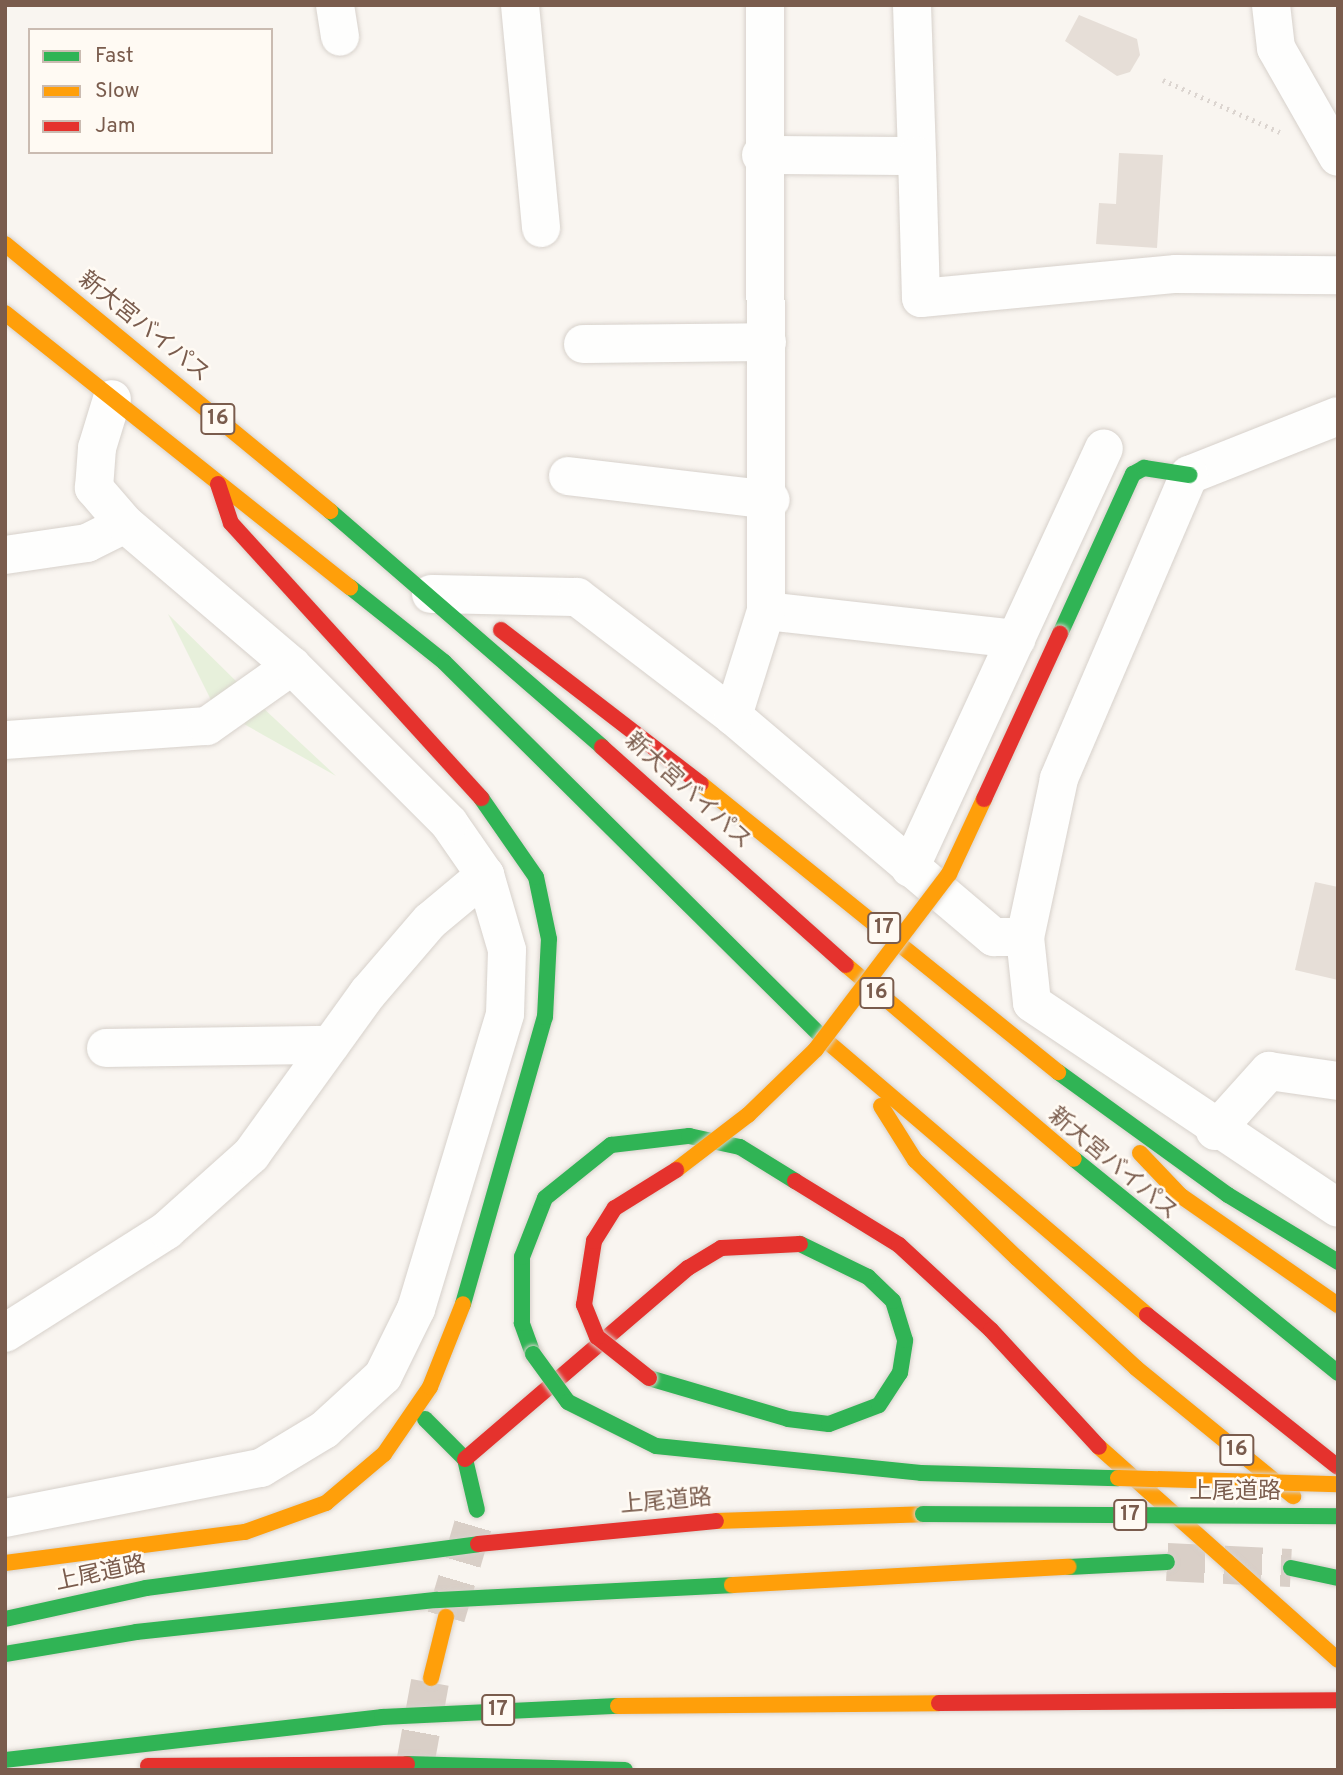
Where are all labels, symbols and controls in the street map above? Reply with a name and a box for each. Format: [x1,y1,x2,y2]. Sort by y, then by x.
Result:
legend [28,28,273,154]
text: Fast [95,43,134,70]
text: Slow [95,78,140,105]
text: Jam [95,113,136,140]
street label: 新大宮バイパス [72,267,214,389]
road number: 16 [199,402,237,436]
street label: 新大宮バイパス [618,728,756,856]
road number: 17 [866,911,902,946]
road number: 16 [858,976,896,1010]
street label: 新大宮バイパス [1041,1103,1183,1227]
road number: 16 [1218,1432,1256,1468]
street label: 上尾道路 [1189,1479,1281,1507]
street label: 上尾道路 [619,1485,713,1521]
road number: 17 [1112,1498,1148,1532]
street label: 上尾道路 [53,1552,149,1598]
road number: 17 [480,1692,516,1728]

